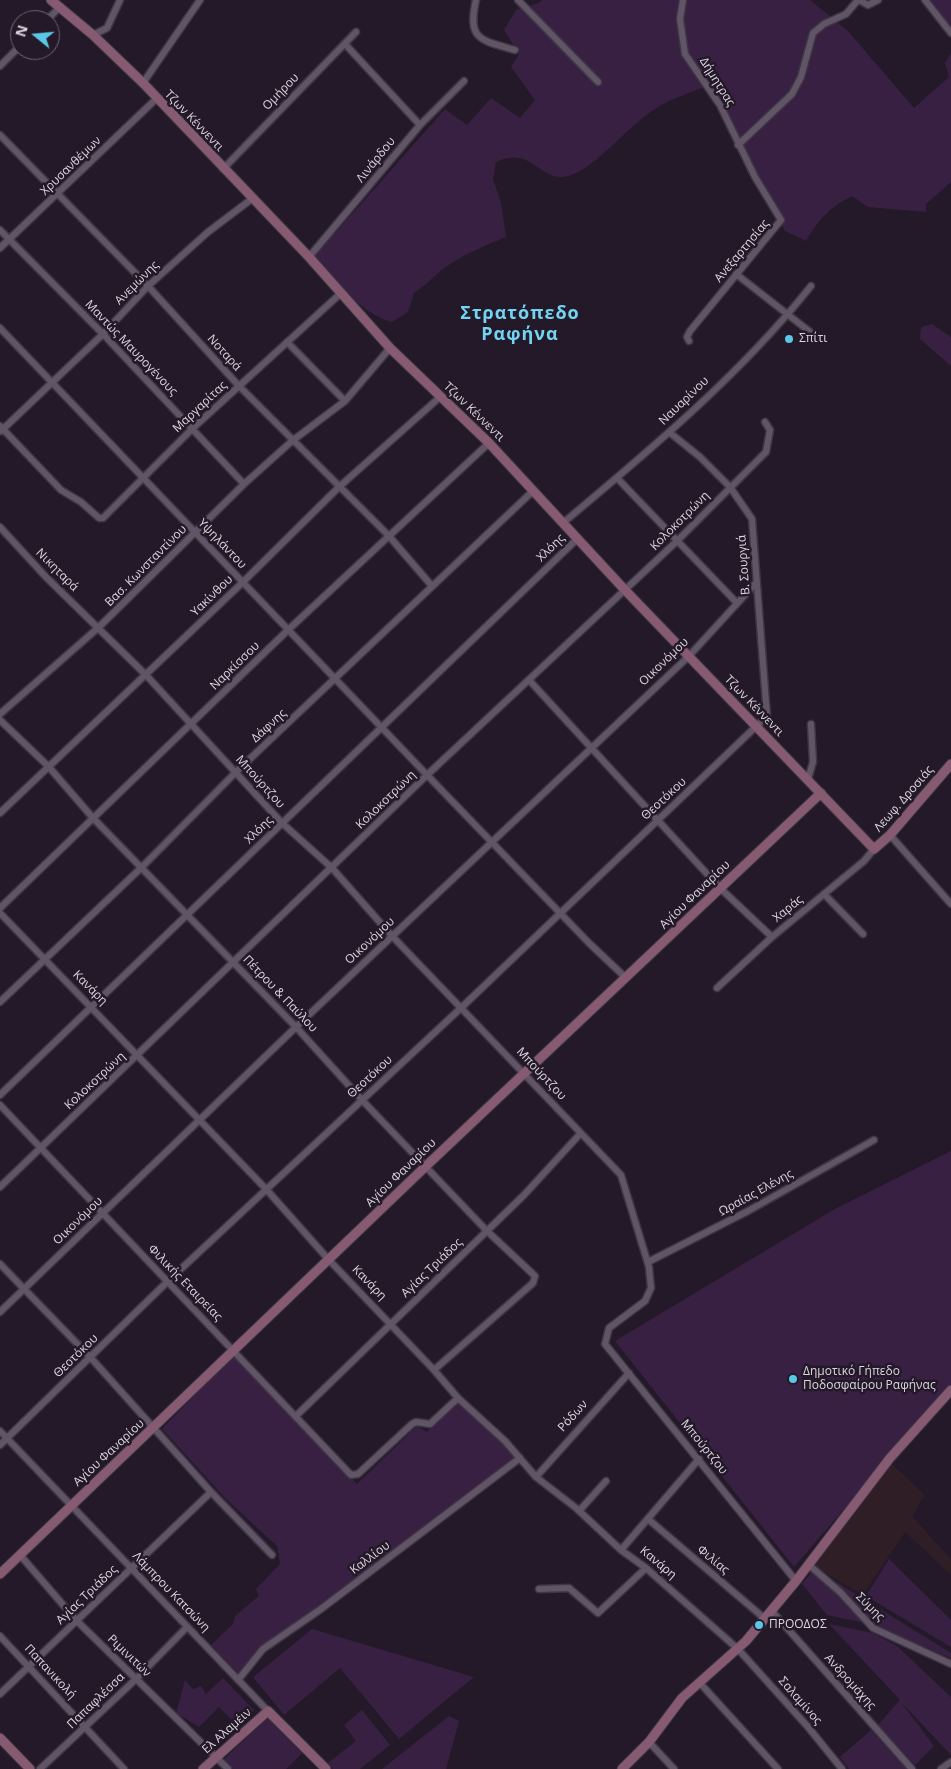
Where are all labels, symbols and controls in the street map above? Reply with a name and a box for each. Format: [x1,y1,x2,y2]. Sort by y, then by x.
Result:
north arrow [10,10,60,60]
text: N [10,23,32,39]
street label: Δήμητρας [696,55,738,109]
street label: Ομήρου [260,71,302,113]
street label: Τζων Κέννεντι [161,87,227,155]
street label: Χρυσανθέμων [38,134,104,198]
street label: Λινάρδου [353,134,399,186]
street label: Ανεξαρτησίας [712,217,772,285]
street label: Ανεμώνης [112,258,162,308]
street label: Μαντώς Μαυρογένους [82,297,180,399]
district label: Στρατόπεδο Ραφήνα [459,303,581,346]
street label: Νοταρά [204,332,244,374]
place label: Σπίτι [799,332,827,346]
marker: Σπίτι [783,333,795,345]
street label: Ναυαρίνου [656,374,712,428]
street label: Μαργαρίτας [170,378,230,436]
street label: Τζων Κέννεντι [440,379,508,445]
street label: Κολοκοτρώνη [647,488,713,554]
street label: Υψηλάντου [195,516,249,572]
street label: Βασ. Κωνσταντίνου [102,522,190,610]
street label: Χλόης [534,531,568,565]
street label: Β. Σουργιά [735,535,753,595]
street label: Νικηταρά [33,546,81,594]
street label: Υακίνθου [188,573,236,619]
street label: Οικονόμου [636,635,692,689]
street label: Ναρκίσσου [207,639,263,693]
street label: Τζων Κέννεντι [721,672,787,740]
street label: Δάφνης [249,706,289,746]
street label: Μπούρτζου [232,753,288,811]
street label: Λεωφ. Δροσιάς [871,763,937,835]
street label: Κολοκοτρώνη [353,768,419,832]
street label: Θεοτόκου [639,775,689,823]
street label: Χλόης [242,813,276,847]
street label: Αγίου Φαναρίου [657,858,733,932]
street label: Χαράς [770,893,806,925]
street label: Οικονόμου [342,914,398,968]
street label: Πέτρου & Παύλου [240,953,320,1035]
street label: Κανάρη [70,968,110,1008]
street label: Μπούρτζου [513,1045,569,1103]
street label: Κολοκοτρώνη [62,1049,128,1113]
street label: Θεοτόκου [345,1053,395,1101]
street label: Αγίου Φαναρίου [363,1136,439,1210]
street label: Ωραίας Ελένης [716,1167,796,1219]
street label: Οικονόμου [50,1194,106,1248]
street label: Αγίας Τριάδος [398,1235,466,1301]
street label: Φιλικής Εταιρείας [145,1242,225,1324]
street label: Κανάρη [349,1263,389,1303]
street label: Θεοτόκου [51,1331,101,1381]
place label: Δημοτικό Γήπεδο Ποδοσφαίρου Ραφήνας [803,1365,936,1393]
marker: Δημοτικό Γήπεδο Ποδοσφαίρου Ραφήνας [787,1373,799,1385]
street label: Ρόδων [555,1397,591,1435]
street label: Αγίου Φαναρίου [70,1416,148,1490]
street label: Μπούρτζου [678,1417,730,1477]
street label: Καλλίου [347,1538,393,1578]
street label: Φιλίας [694,1543,732,1577]
street label: Κανάρη [637,1544,679,1582]
street label: Λάμπρου Κατσώνη [129,1549,213,1635]
street label: Αγίας Τριάδος [53,1562,121,1628]
street label: Σύμης [853,1590,887,1624]
place label: ΠΡΟΟΔΟΣ [769,1618,827,1632]
marker: ΠΡΟΟΔΟΣ [753,1619,765,1631]
street label: Ριμινιτών [104,1632,154,1680]
street label: Παπανικολή [21,1642,79,1702]
street label: Ανδρομάχης [821,1651,879,1713]
street label: Παπαφλέσσα [64,1670,128,1732]
street label: Σαλαμίνος [775,1674,825,1728]
street label: Ελ Αλαμέιν [199,1705,255,1757]

